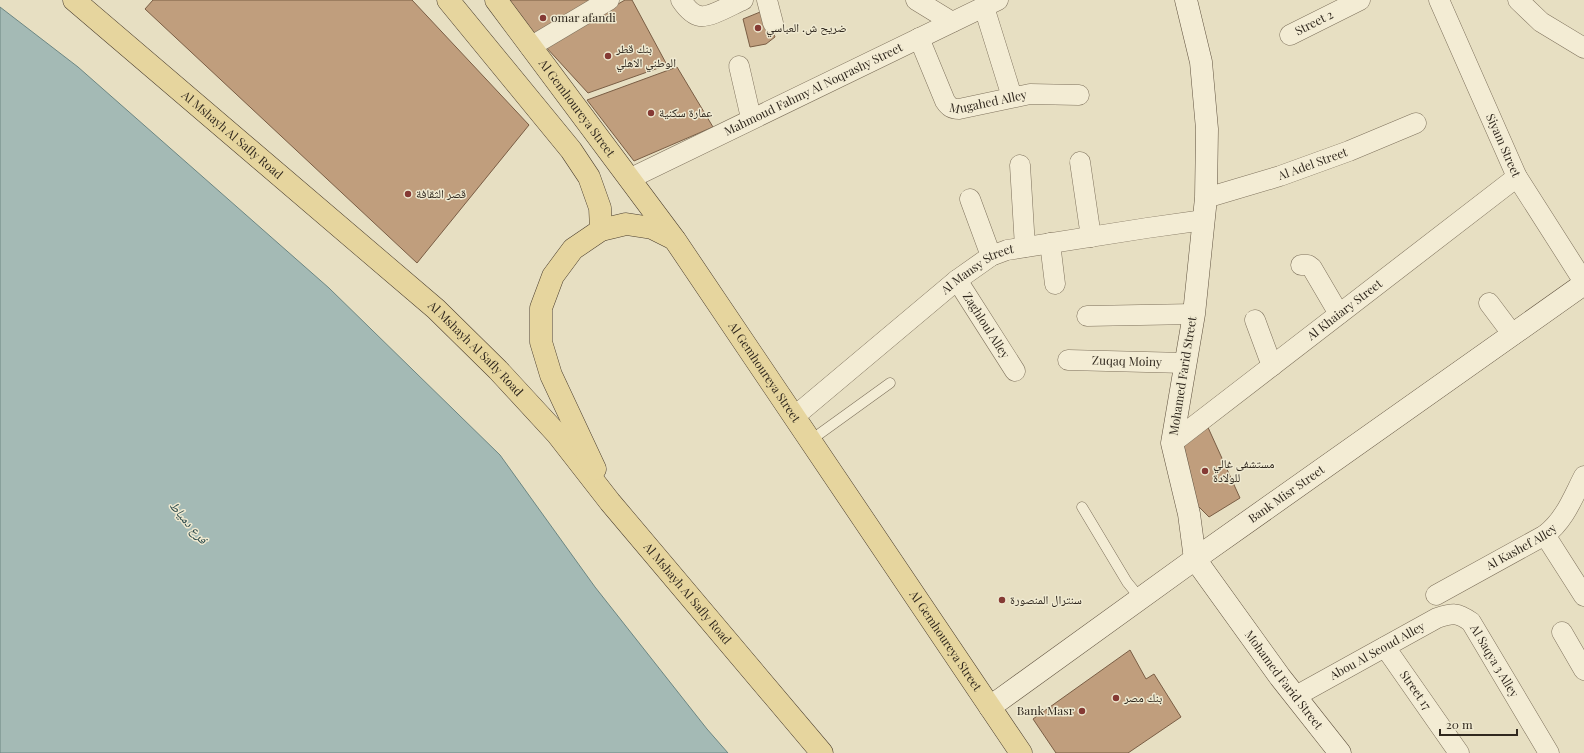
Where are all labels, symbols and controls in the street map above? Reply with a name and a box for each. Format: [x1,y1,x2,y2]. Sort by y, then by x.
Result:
street label: Street 2 [1292,6,1336,38]
place label: omar afandi [551,9,616,25]
marker: omar afandi [538,13,548,23]
place label: ضريح ش. العباسي [766,19,847,38]
marker: ضريح ش. العباسي [753,23,763,33]
street label: Mahmoud Fahmy Al Noqrashy Street [721,38,906,139]
place label: بنك قطر الوطني الاهلي [615,40,676,73]
marker: بنك قطر الوطني الاهلي [603,51,613,61]
street label: Al Gemhoureya Street [535,55,620,160]
street label: Al Mshayh Al Safly Road [178,86,287,182]
street label: Mugahed Alley [948,86,1028,116]
place label: عمارة سكنية [659,104,712,120]
marker: عمارة سكنية [646,108,656,118]
street label: Siyam Street [1483,111,1525,180]
street label: Al Adel Street [1274,143,1350,183]
place label: قصر الثقافة [416,185,466,201]
marker: قصر الثقافة [403,189,413,199]
street label: Al Mansy Street [936,240,1015,298]
street label: Al Khaiary Street [1302,275,1385,344]
street label: Zaghloul Alley [960,289,1014,361]
street label: Al Mshayh Al Safly Road [425,296,527,399]
street label: Mohamed Farid Street [1165,315,1199,436]
street label: Al Gemhoureya Street [725,318,805,426]
street label: Zuqaq Moiny [1092,352,1162,369]
place label: مستشفى غالي للولادة [1213,455,1274,485]
street label: Bank Misr Street [1245,461,1328,526]
marker: مستشفى غالي للولادة [1200,466,1210,476]
water label: فرع دمياط [166,497,213,548]
street label: Al Kashef Alley [1482,520,1560,573]
street label: Al Mshayh Al Safly Road [640,538,736,647]
street label: Al Gemhoureya Street [906,586,986,694]
place label: سنترال المنصورة [1010,591,1082,607]
marker: سنترال المنصورة [997,595,1007,605]
street label: Abou Al Seoud Alley [1326,617,1427,683]
street label: Al Saqya 3 Alley [1467,620,1523,700]
street label: Mohamed Farid Street [1242,627,1328,733]
street label: Street 17 [1397,667,1435,713]
place label: بنك مصر [1123,689,1162,705]
marker: بنك مصر [1111,693,1121,703]
place label: Bank Masr [1017,702,1075,718]
marker: Bank Masr [1077,706,1087,716]
scale bar [1440,711,1517,737]
text: 20 m [1446,716,1473,732]

